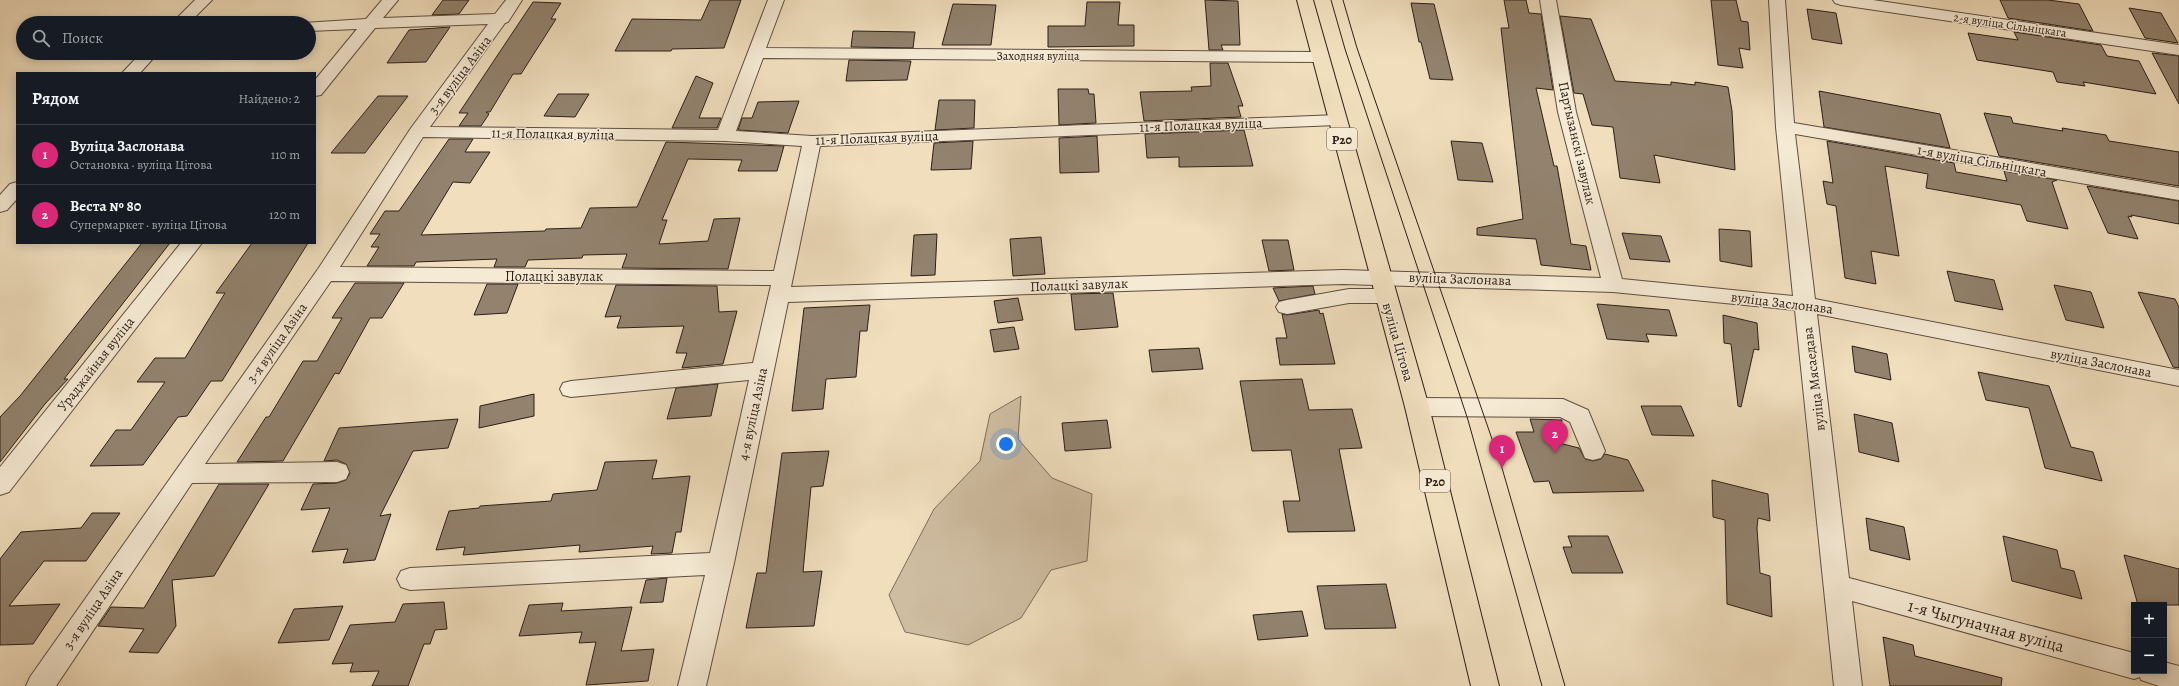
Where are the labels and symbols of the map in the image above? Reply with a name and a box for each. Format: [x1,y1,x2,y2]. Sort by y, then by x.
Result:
street label: 2-я вуліца Сільніцкага [1952,9,2068,41]
street label: 3-я вуліца Азіна [424,31,496,118]
street label: Заходняя вуліца [996,48,1080,64]
street label: Партызанскі завулак [1554,80,1600,206]
street label: 11-я Полацкая вуліца [1139,113,1263,137]
street label: 11-я Полацкая вуліца [491,123,615,145]
street label: 11-я Полацкая вуліца [815,126,939,150]
road number: Р20 [1327,128,1357,150]
street label: 1-я вуліца Сільніцкага [1916,140,2049,182]
street label: Полацкі завулак [505,267,603,286]
street label: вуліца Заслонава [1408,268,1512,290]
street label: Полацкі завулак [1030,274,1128,296]
street label: вуліца Заслонава [1730,287,1835,319]
street label: 3-я вуліца Азіна [242,299,312,387]
street label: вуліца Цітова [1378,300,1418,384]
street label: Ураджайная вуліца [53,312,139,415]
street label: вуліца Мясаедава [1798,325,1830,432]
street label: вуліца Заслонава [2049,344,2154,382]
street label: 4-я вуліца Азіна [734,365,772,462]
pin: 2 [1542,420,1568,453]
your location [996,434,1016,454]
pin: 1 [1489,435,1515,468]
road number: Р20 [1420,470,1450,492]
street label: 3-я вуліца Азіна [59,564,127,653]
street label: 1-я Чыгуначная вуліца [1905,594,2067,658]

